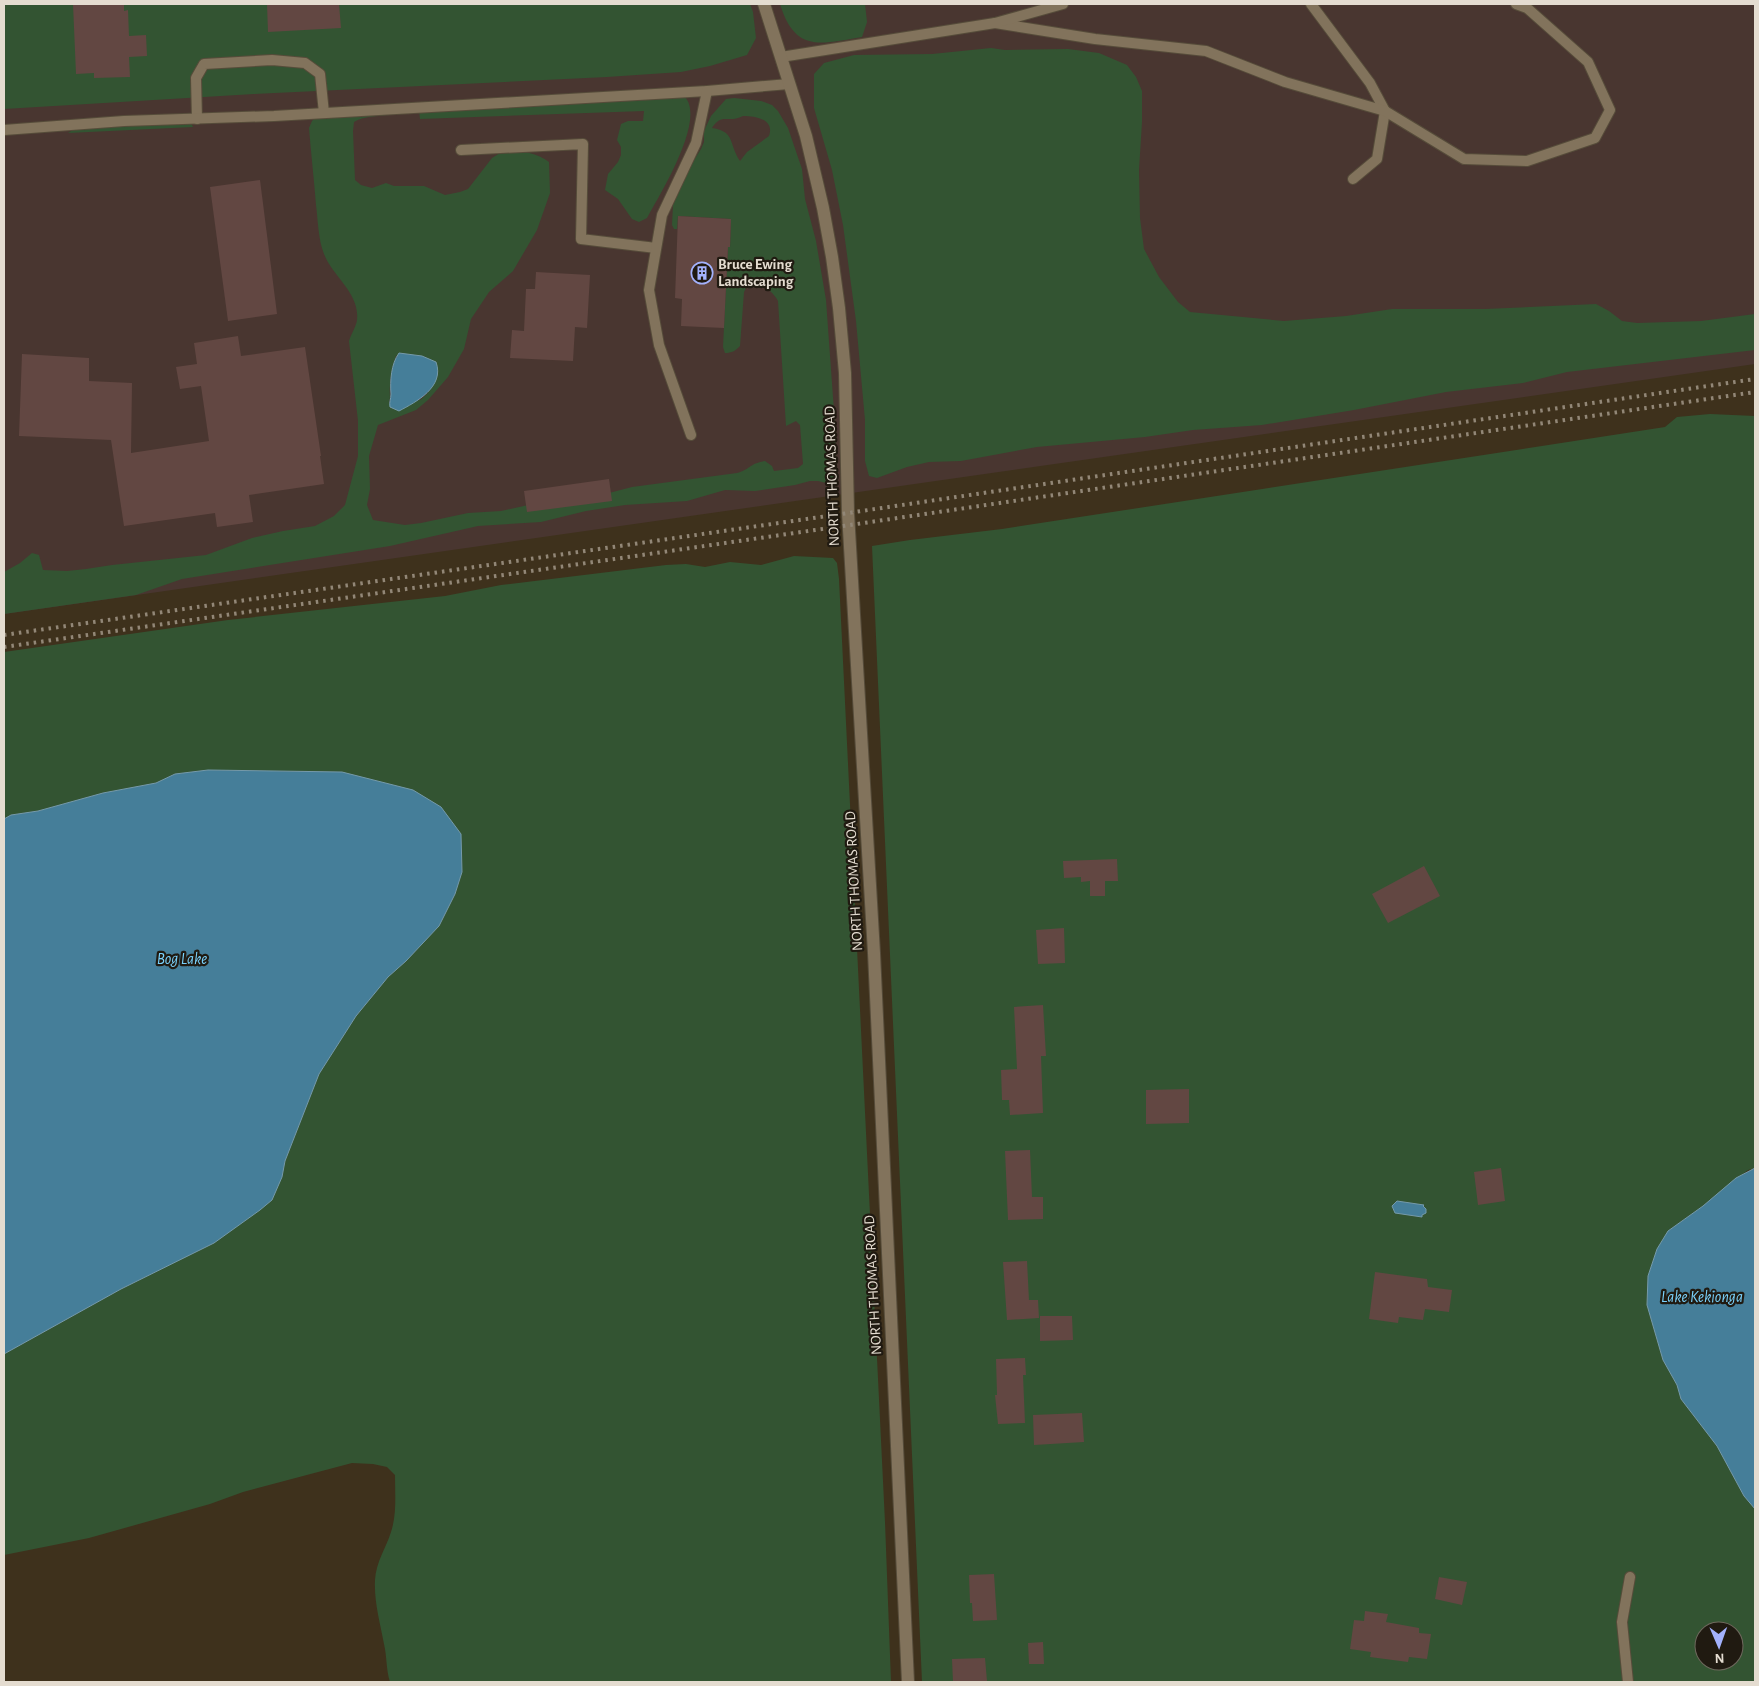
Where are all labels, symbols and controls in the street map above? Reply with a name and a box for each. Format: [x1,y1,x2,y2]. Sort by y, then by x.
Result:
place label: Bruce Ewing Landscaping [718,257,794,289]
building icon: Bruce Ewing Landscaping [690,261,714,285]
street label: NORTH THOMAS ROAD [822,405,842,546]
street label: NORTH THOMAS ROAD [843,810,865,951]
water label: Bog Lake [157,951,207,967]
street label: NORTH THOMAS ROAD [862,1214,884,1355]
water label: Lake Kekionga [1661,1289,1743,1305]
north arrow [1694,1621,1744,1671]
text: N [1714,1651,1725,1665]

